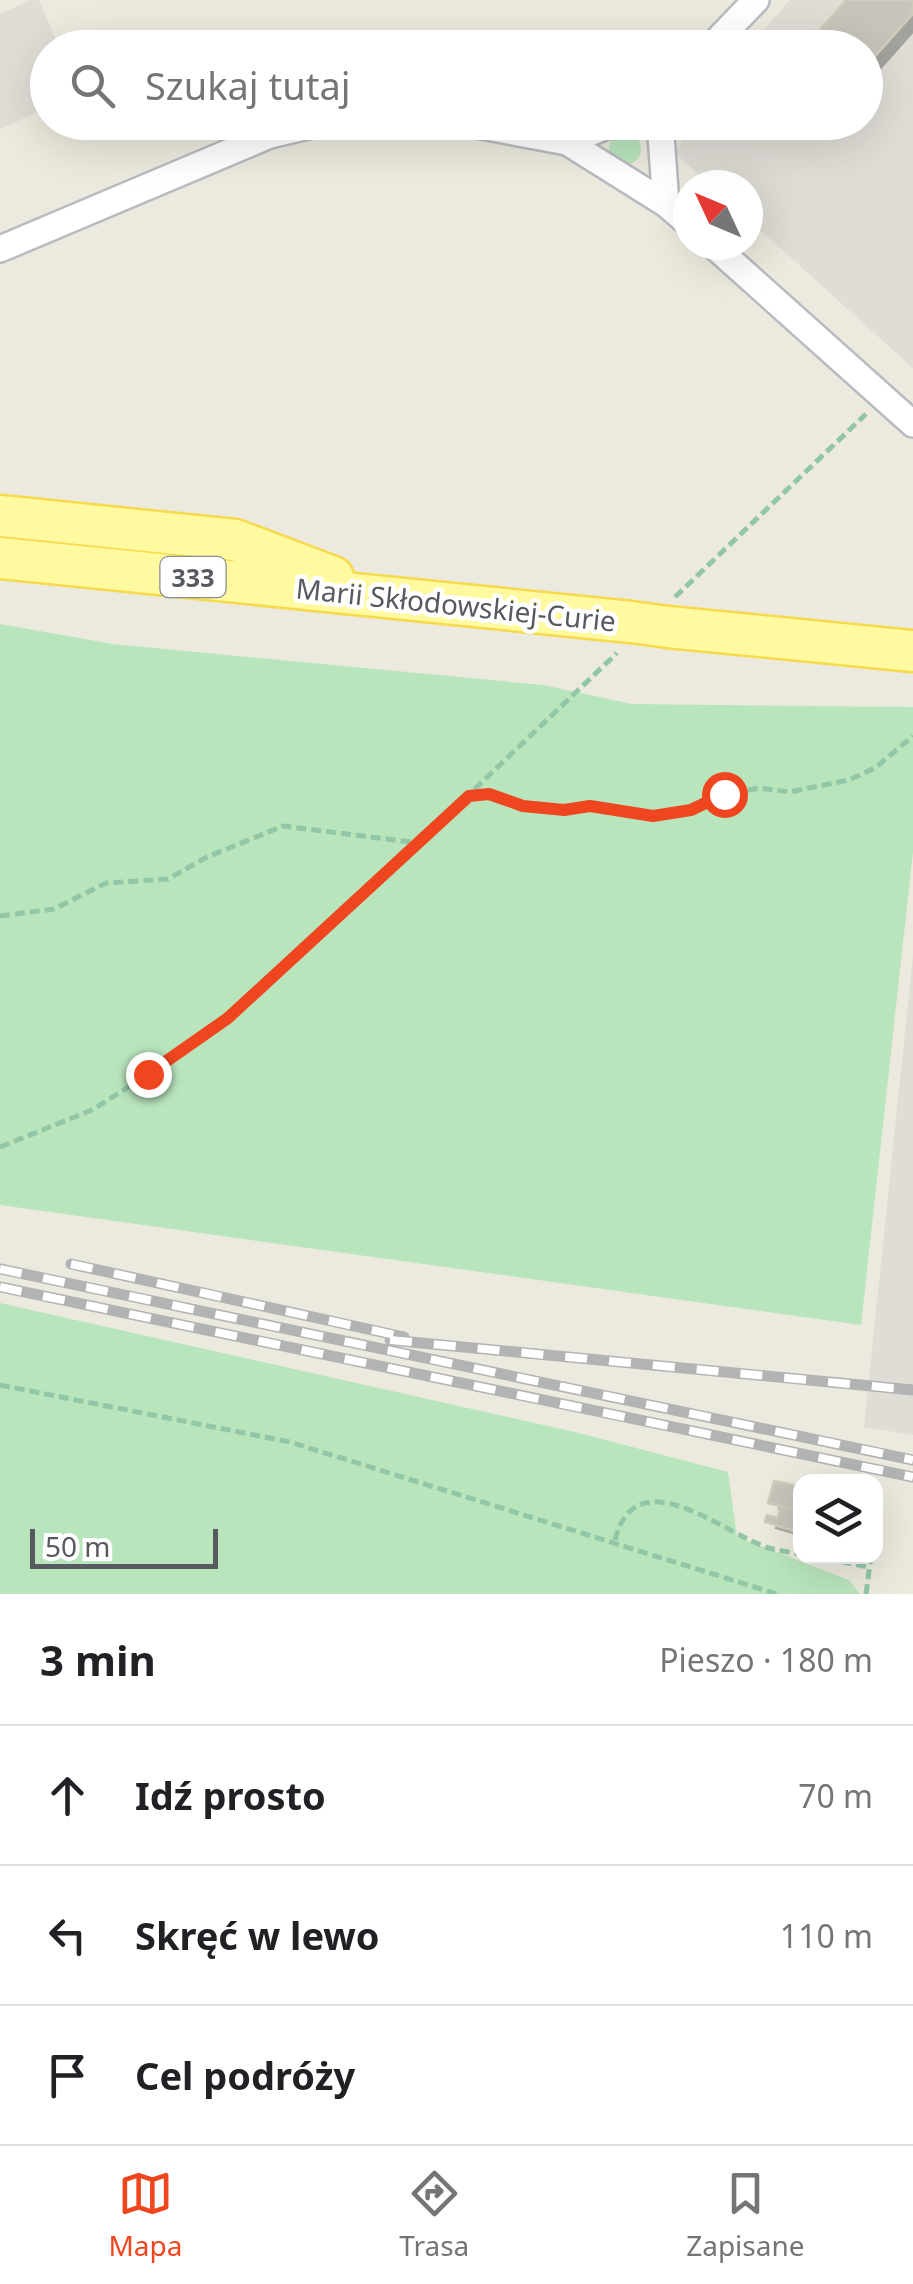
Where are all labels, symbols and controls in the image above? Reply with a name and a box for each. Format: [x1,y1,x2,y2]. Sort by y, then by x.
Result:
search box [30,30,883,140]
icon: search [65,58,120,113]
text: Szukaj tutaj [145,59,351,111]
north arrow [673,170,763,260]
road number: 333 [160,557,226,597]
street label: Marii Skłodowskiej-Curie [294,568,618,640]
route start [702,772,748,818]
route end [126,1052,172,1098]
map controls [793,1474,883,1564]
button: layers [793,1474,883,1564]
scale bar [30,1524,218,1568]
text: 50 m [45,1527,111,1565]
text: 3 min [40,1631,156,1688]
text: Pieszo · 180 m [659,1638,873,1681]
icon: ahead [40,1768,95,1823]
text: Idź prosto [135,1769,326,1821]
text: 70 m [798,1774,873,1817]
icon: left [40,1908,95,1963]
text: Skręć w lewo [135,1909,380,1961]
text: 110 m [780,1914,873,1957]
icon: arrive [40,2048,95,2103]
text: Cel podróży [135,2049,355,2101]
tab: Mapa [108,2166,182,2264]
tab: Trasa [399,2166,469,2264]
tab: Zapisane [686,2166,805,2264]

